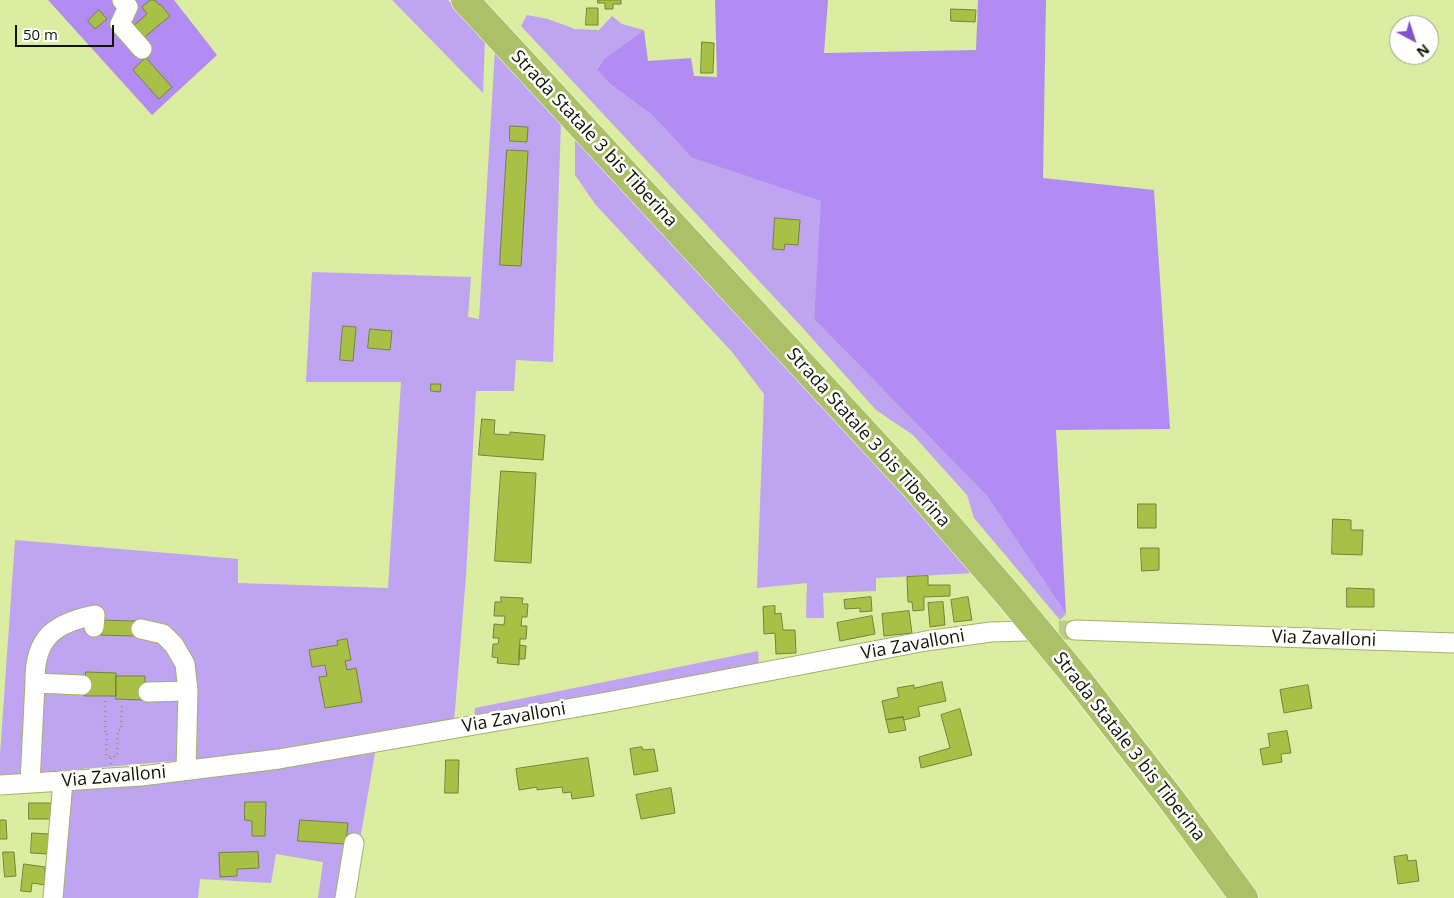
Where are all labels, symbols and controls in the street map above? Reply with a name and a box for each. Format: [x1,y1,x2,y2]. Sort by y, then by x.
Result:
scale bar [18,15,116,47]
north arrow [1389,15,1439,65]
text: 50 m [23,24,58,44]
text: N [1413,40,1434,62]
street label: Strada Statale 3 bis Tiberina [506,46,682,232]
street label: Strada Statale 3 bis Tiberina [782,344,954,532]
street label: Via Zavalloni [860,625,966,665]
street label: Via Zavalloni [1271,626,1377,652]
street label: Strada Statale 3 bis Tiberina [1049,648,1209,846]
street label: Via Zavalloni [461,698,567,738]
street label: Via Zavalloni [61,762,167,792]

